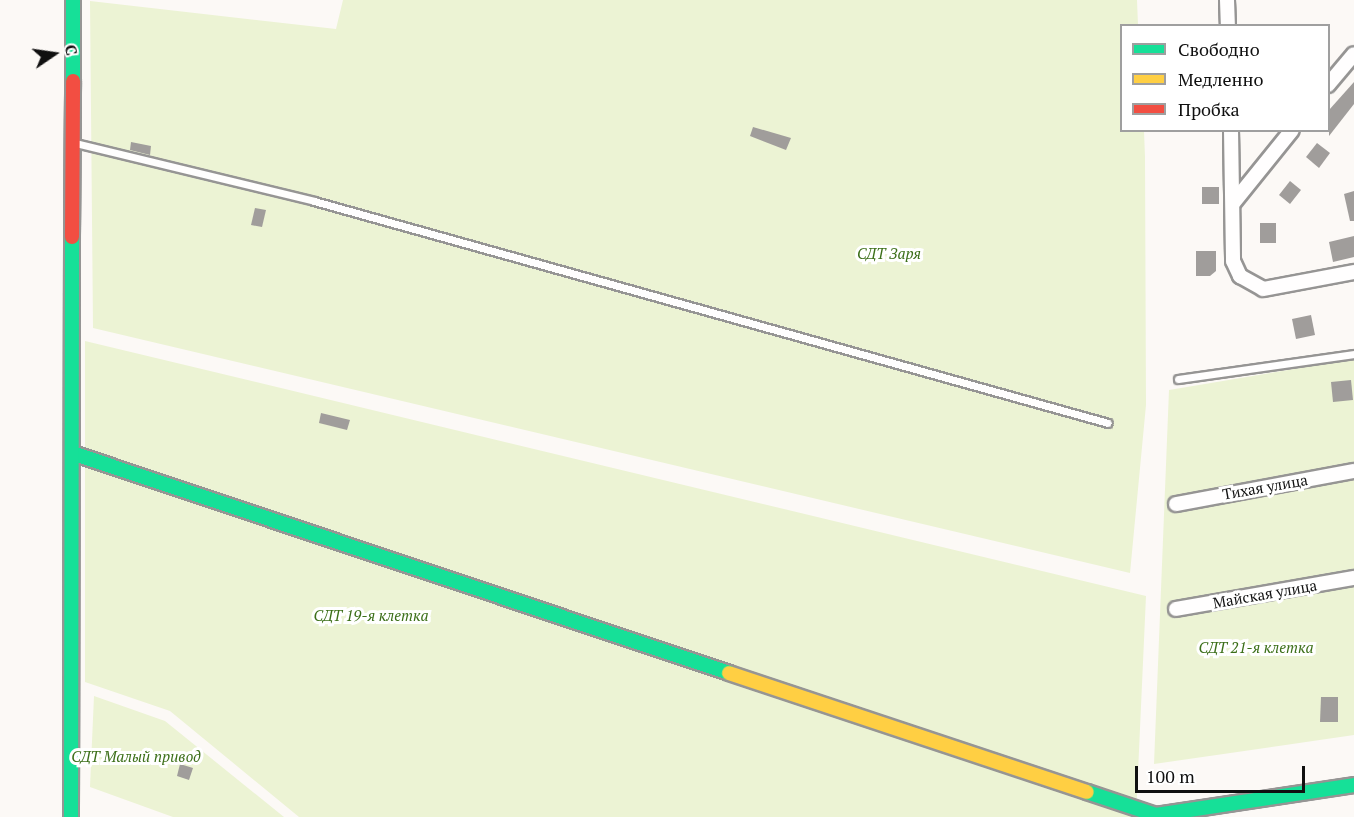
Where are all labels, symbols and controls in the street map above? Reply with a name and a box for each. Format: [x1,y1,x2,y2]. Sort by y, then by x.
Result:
north arrow [24,24,84,84]
legend [1120,24,1330,132]
text: Свободно [1178,37,1260,61]
text: С [60,42,83,58]
text: Медленно [1178,67,1264,91]
text: Пробка [1178,97,1240,121]
park label: СДТ Заря [857,245,921,263]
street label: Тихая улица [1221,471,1309,503]
street label: Майская улица [1212,576,1318,612]
park label: СДТ 19-я клетка [313,607,429,625]
park label: СДТ 21-я клетка [1198,639,1314,657]
park label: СДТ Малый привод [71,748,201,766]
scale bar [1138,754,1308,792]
text: 100 m [1146,764,1195,788]

